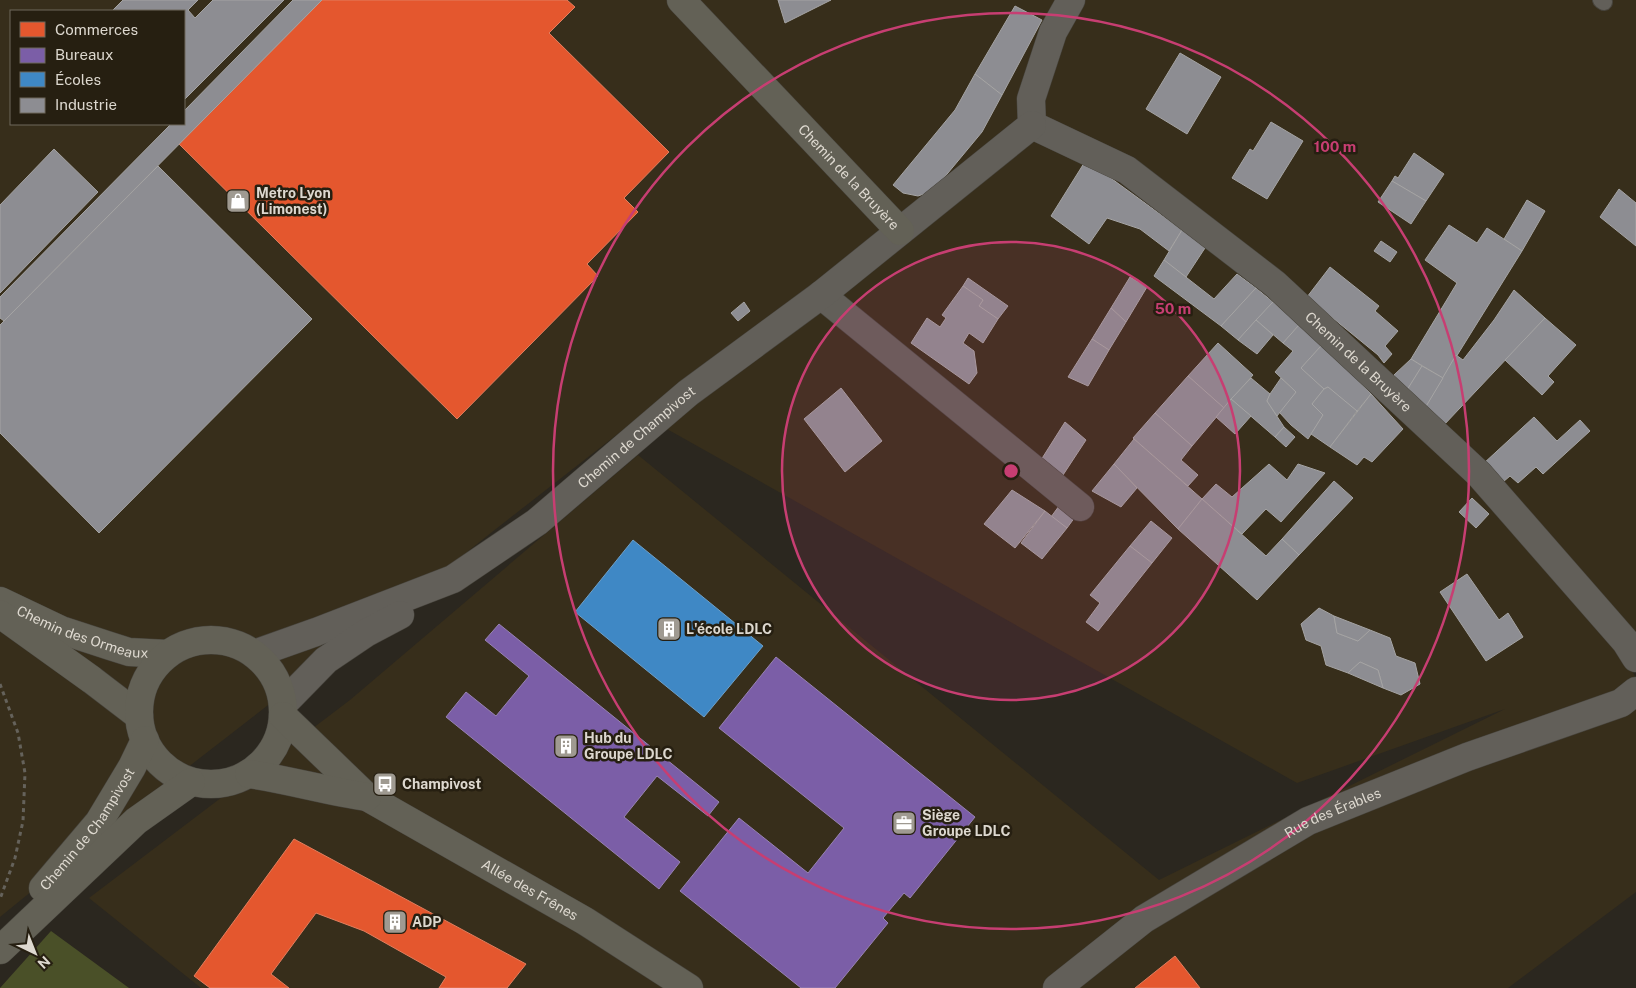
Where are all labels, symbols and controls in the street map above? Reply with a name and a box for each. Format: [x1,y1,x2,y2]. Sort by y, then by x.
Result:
legend [10,10,185,125]
text: Commerces [55,21,138,38]
text: Bureaux [55,46,113,63]
text: Écoles [55,71,101,88]
text: Industrie [55,96,117,113]
street label: Chemin de la Bruyère [795,121,903,233]
text: 100 m [1314,138,1356,155]
place label: Metro Lyon (Limonest) [256,185,331,217]
shop icon: Metro Lyon (Limonest) [225,188,251,214]
text: 50 m [1155,300,1191,317]
street label: Chemin de la Bruyère [1302,308,1415,415]
street label: Chemin de Champivost [575,383,698,491]
centre of rings [1002,462,1020,480]
street label: Chemin des Ormeaux [14,602,149,661]
building icon: L'école LDLC [656,616,682,642]
place label: L'école LDLC [686,621,772,637]
place label: Hub du Groupe LDLC [584,730,672,762]
building icon: Hub du Groupe LDLC [553,733,579,759]
street label: Chemin de Champivost [37,765,138,893]
bus stop icon: Champivost [372,771,398,797]
place label: Champivost [402,776,481,792]
street label: Rue des Érables [1282,784,1383,841]
place label: Siège Groupe LDLC [922,807,1010,839]
office icon: Siège Groupe LDLC [891,810,917,836]
street label: Allée des Frênes [479,856,581,923]
building icon: ADP [382,909,408,935]
place label: ADP [412,914,441,930]
north arrow [10,928,60,978]
text: N [34,953,53,972]

